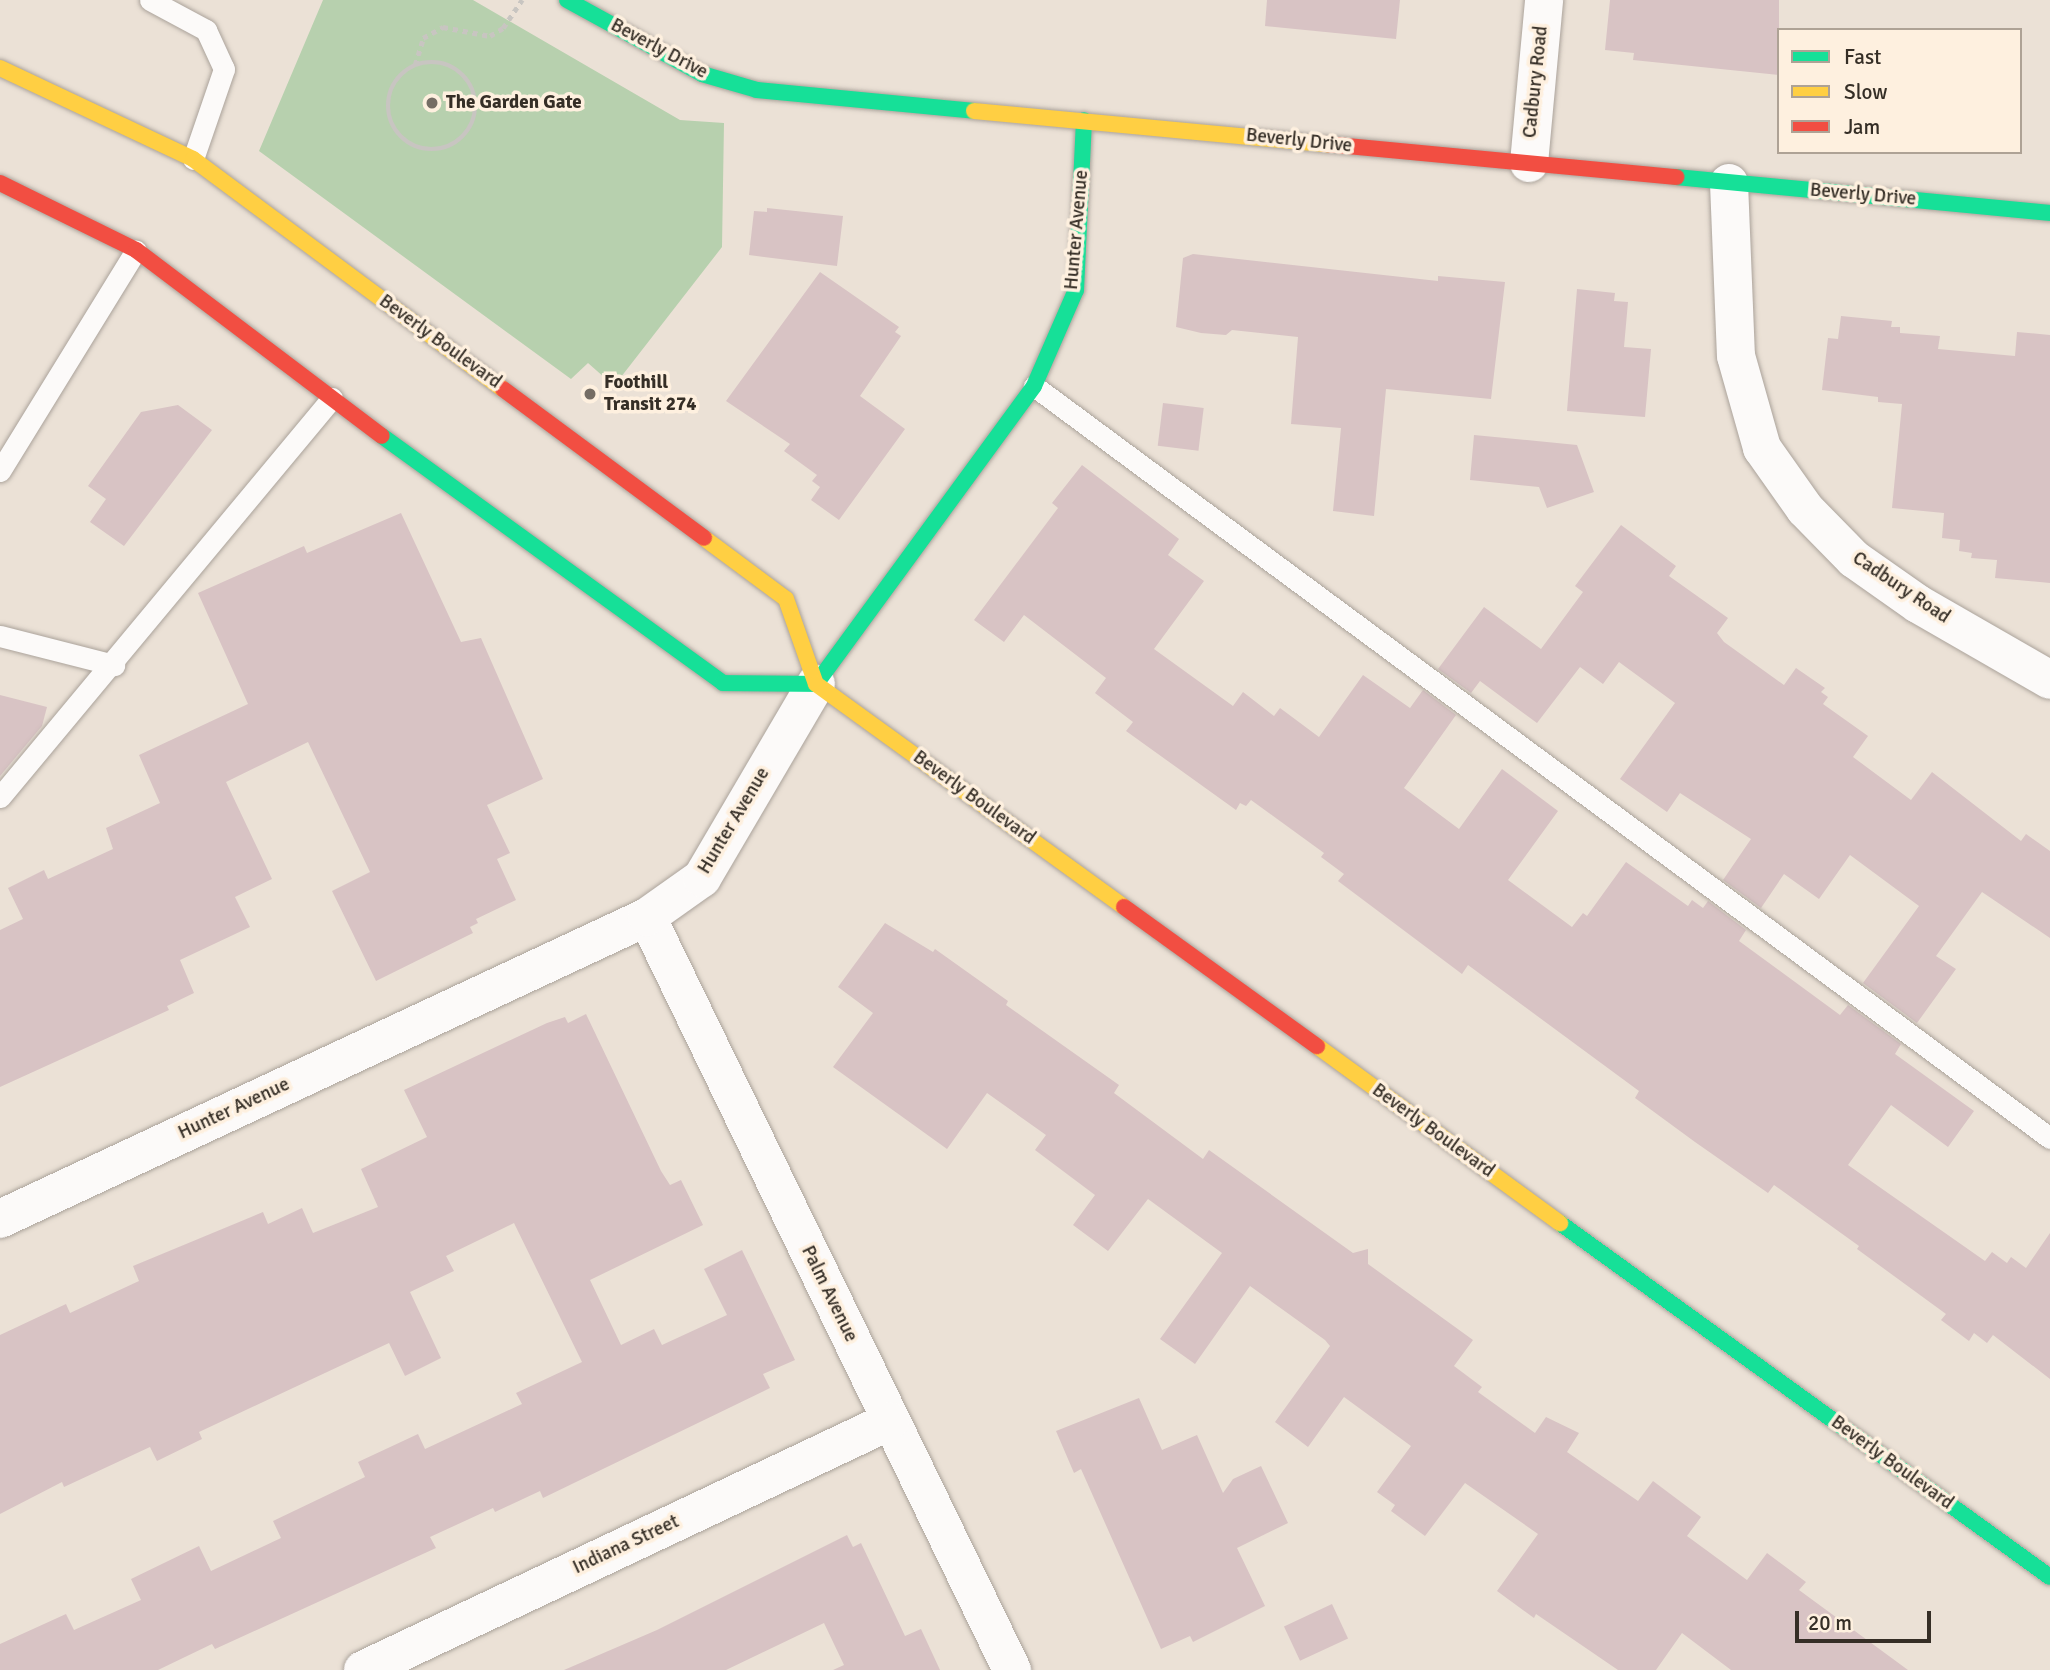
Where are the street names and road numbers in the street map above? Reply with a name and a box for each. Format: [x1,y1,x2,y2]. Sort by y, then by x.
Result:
street label: Beverly Drive [607,14,711,84]
street label: Cadbury Road [1519,25,1553,139]
street label: Beverly Drive [1245,124,1353,158]
street label: Hunter Avenue [1060,169,1094,291]
street label: Beverly Drive [1809,179,1917,211]
street label: Beverly Boulevard [374,290,506,394]
street label: Cadbury Road [1848,547,1954,629]
street label: Beverly Boulevard [908,746,1040,850]
street label: Hunter Avenue [693,764,775,878]
street label: Hunter Avenue [175,1073,293,1145]
street label: Beverly Boulevard [1367,1079,1499,1183]
street label: Palm Avenue [796,1242,862,1346]
street label: Beverly Boulevard [1826,1411,1958,1515]
street label: Indiana Street [569,1510,683,1580]

